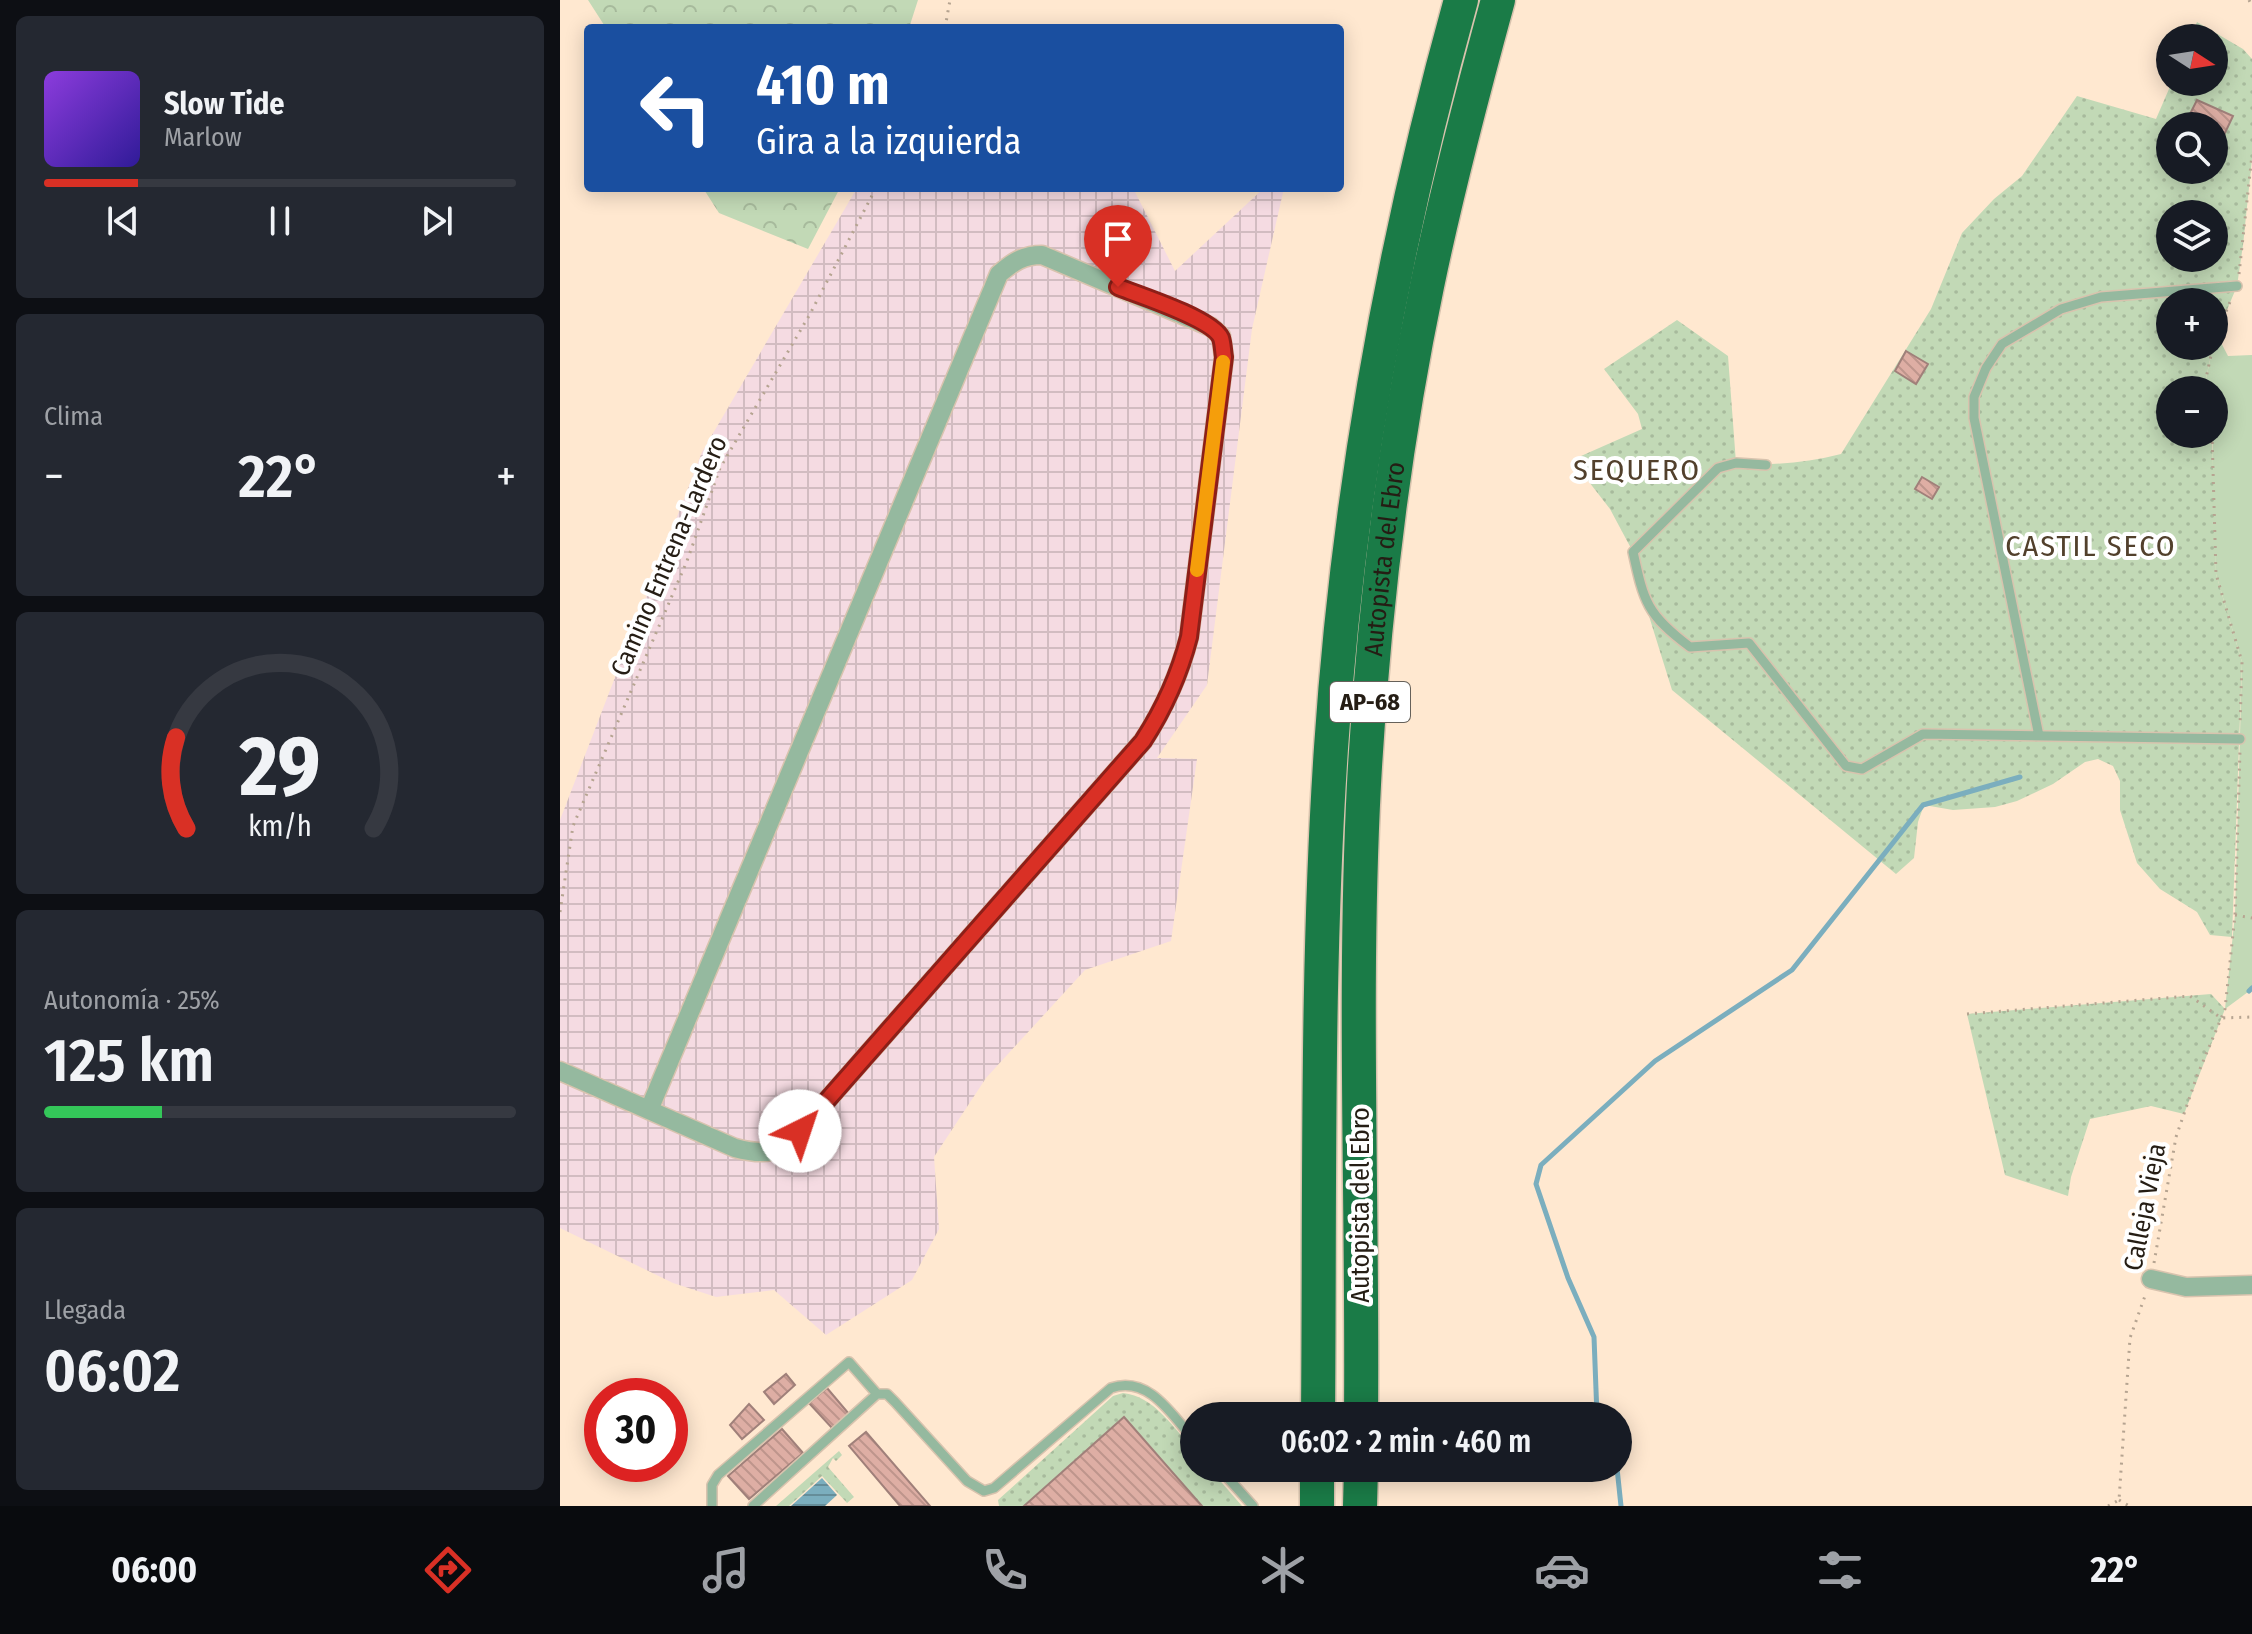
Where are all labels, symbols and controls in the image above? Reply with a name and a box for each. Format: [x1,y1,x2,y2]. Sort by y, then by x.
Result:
north arrow [2156,24,2228,96]
map controls [2156,24,2228,448]
text: 410 m [756,52,890,119]
icon: left [624,56,728,160]
text: Slow Tide [164,86,285,122]
button: search [2156,112,2228,184]
text: Gira a la izquierda [756,120,1021,164]
text: Marlow [164,122,242,153]
icon: previous [101,199,145,243]
icon: pause [258,199,302,243]
icon: next [415,199,459,243]
button: layers [2156,200,2228,272]
pin [1084,205,1152,287]
icon: arrive [1096,217,1140,261]
button: + [2156,288,2228,360]
button: − [2156,376,2228,448]
text: Clima [44,401,103,432]
street label: Camino Entrena-Lardero [604,431,734,681]
text: 22° [238,441,322,513]
text: − [44,450,64,503]
text: + [496,450,516,503]
district label: SEQUERO [1573,452,1701,488]
street label: Autopista del Ebro [1358,460,1411,658]
district label: CASTIL SECO [2005,528,2177,564]
road number: AP-68 [1330,682,1410,722]
text: 29 [238,717,321,817]
text: km/h [248,809,312,844]
text: Autonomía · 25% [44,985,220,1016]
text: 125 km [44,1025,214,1097]
position arrow [758,1089,842,1173]
street label: Autopista del Ebro [1345,1107,1376,1303]
street label: Calleja Vieja [2117,1141,2173,1273]
text: Llegada [44,1295,126,1326]
text: 06:02 [44,1335,180,1407]
speed limit sign: 30 [584,1378,688,1482]
text: 06:02 · 2 min · 460 m [1281,1424,1531,1460]
icon: directions [420,1542,476,1598]
icon: music [698,1542,754,1598]
icon: phone [977,1542,1033,1598]
icon: climate [1255,1542,1311,1598]
icon: car [1534,1542,1590,1598]
icon: filters [1812,1542,1868,1598]
text: 06:00 [111,1548,197,1592]
text: 22° [2091,1548,2141,1592]

